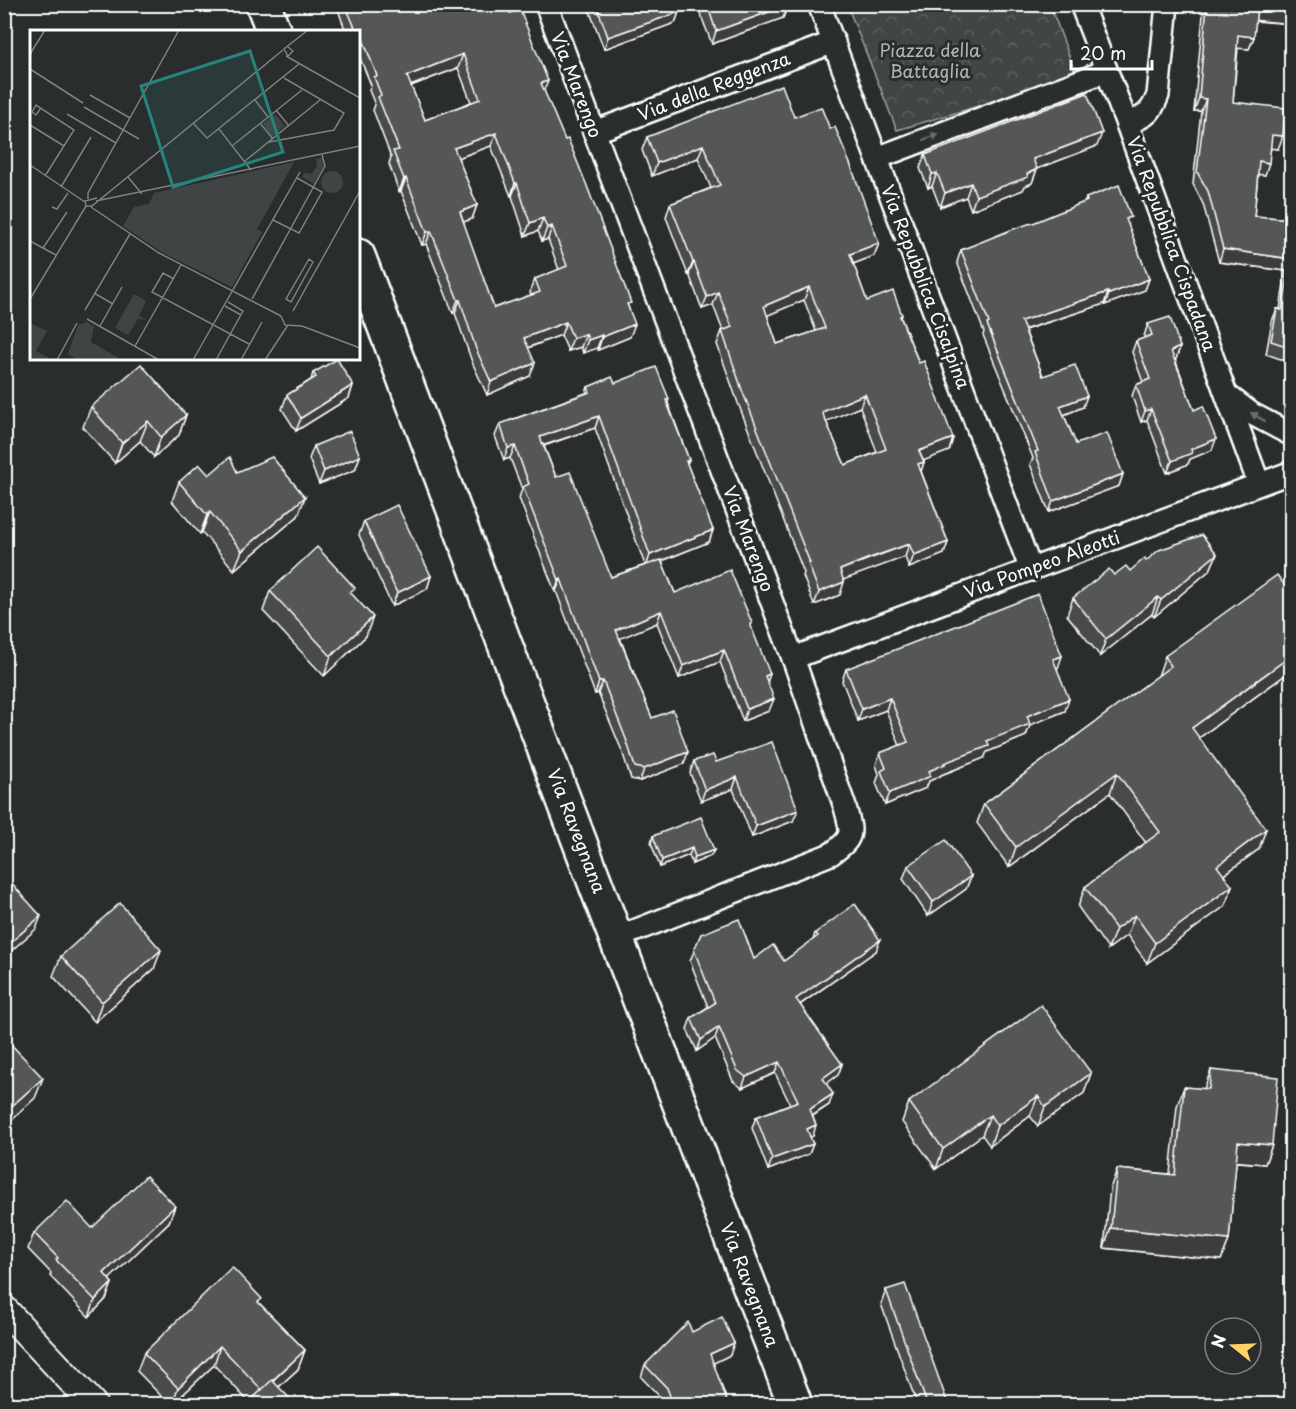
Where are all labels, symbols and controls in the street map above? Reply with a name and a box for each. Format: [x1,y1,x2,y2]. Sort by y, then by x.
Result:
street label: Via Marengo [545,28,610,141]
inset map [30,30,360,360]
scale bar [1071,33,1152,71]
park label: Piazza della Battaglia [880,36,981,84]
text: 20 m [1080,39,1126,66]
street label: Via della Reggenza [633,44,794,127]
one-way arrow [923,132,941,142]
street label: Via Repubblica Cispadana [1121,132,1224,356]
street label: Via Repubblica Cisalpina [875,180,978,393]
one-way arrow [1249,412,1266,422]
street label: Via Marengo [717,482,782,595]
street label: Via Pompeo Aleotti [960,523,1123,604]
street label: Via Ravegnana [541,764,614,897]
street label: Via Ravegnana [714,1218,787,1351]
north arrow [1203,1316,1263,1376]
text: N [1204,1331,1231,1351]

